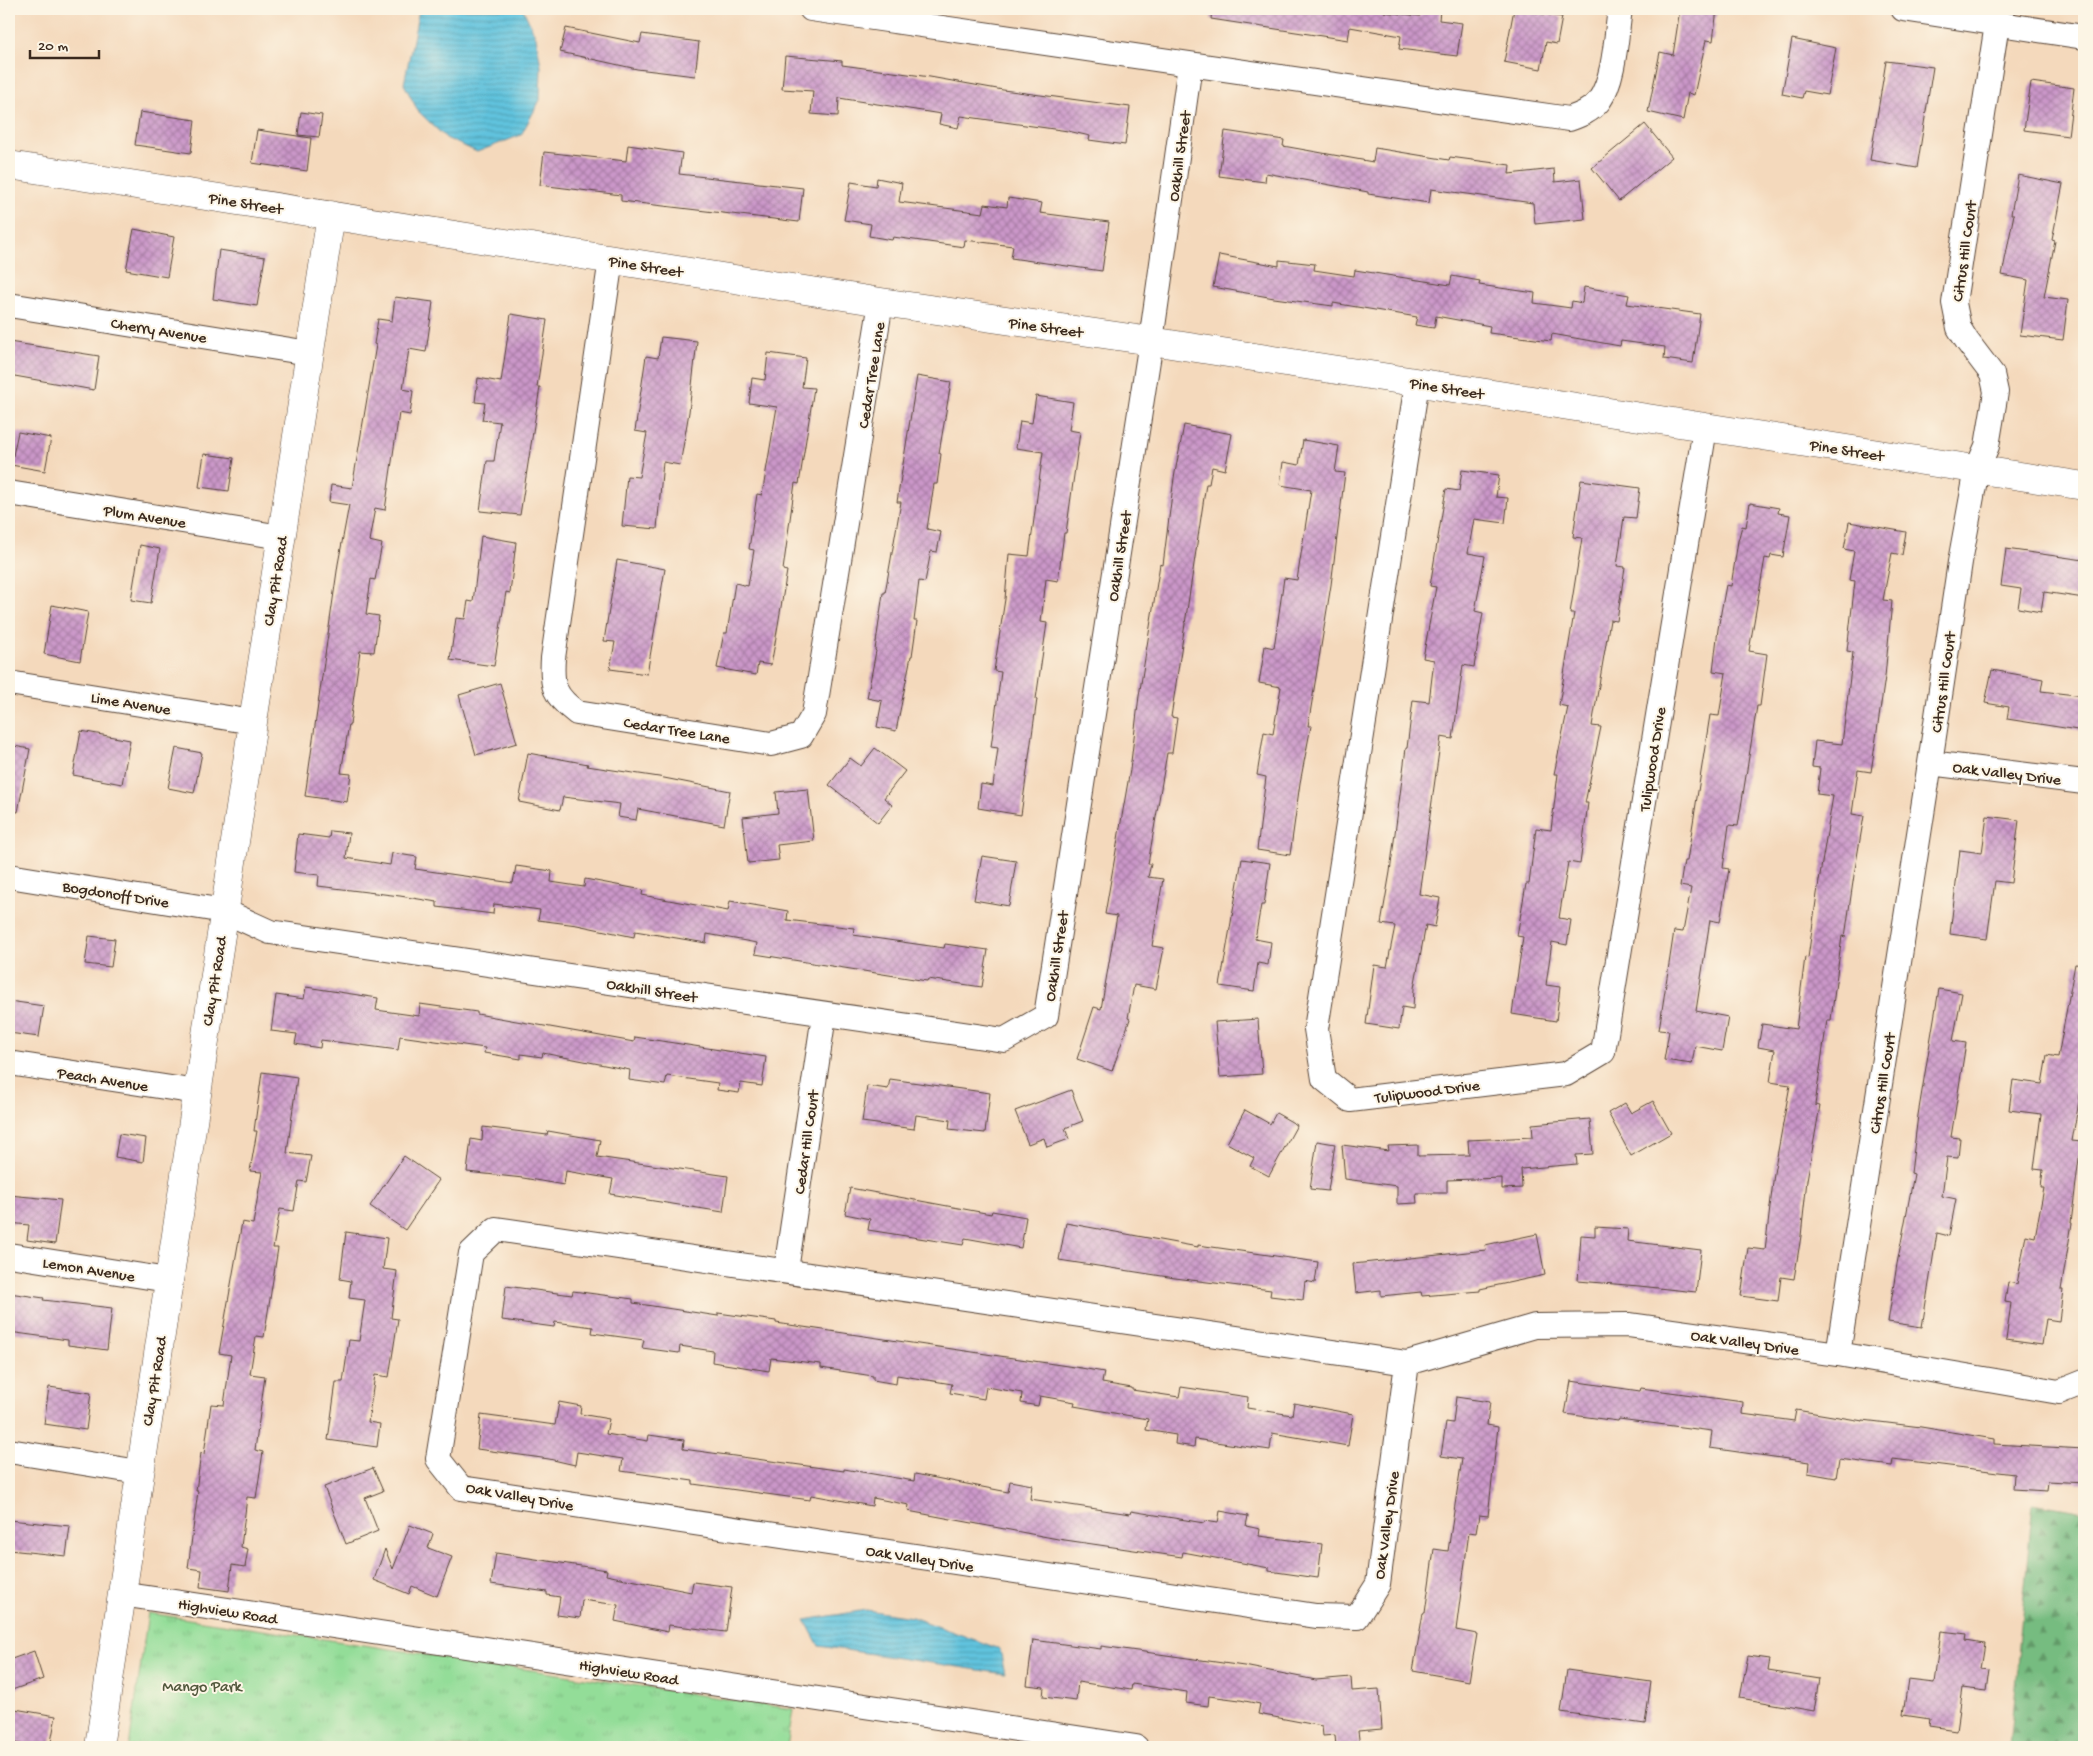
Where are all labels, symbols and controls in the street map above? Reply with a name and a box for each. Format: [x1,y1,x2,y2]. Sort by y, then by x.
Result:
scale bar [30,28,99,60]
text: 20 m [38,38,68,56]
street label: Oakhill Street [1166,109,1197,203]
street label: Pine Street [206,190,285,221]
street label: Citrus Hill Court [1950,198,1983,303]
street label: Pine Street [606,253,685,284]
street label: Pine Street [1006,315,1085,344]
street label: Cherry Avenue [109,316,208,350]
street label: Cedar Tree Lane [856,320,891,430]
street label: Pine Street [1407,375,1486,406]
street label: Pine Street [1807,437,1886,468]
street label: Plum Avenue [101,502,188,534]
street label: Oakhill Street [1105,509,1138,603]
street label: Clay Pit Road [261,534,294,628]
street label: Citrus Hill Court [1929,629,1962,734]
street label: Lime Avenue [89,690,173,721]
street label: Tulipwood Drive [1637,705,1672,814]
street label: Cedar Tree Lane [622,715,732,750]
street label: Oak Valley Drive [1951,759,2063,792]
street label: Bogdonoff Drive [60,878,171,914]
street label: Oakhill Street [1042,909,1075,1003]
street label: Clay Pit Road [200,934,233,1028]
street label: Oakhill Street [605,976,699,1009]
street label: Citrus Hill Court [1867,1030,1902,1135]
street label: Peach Avenue [55,1065,150,1098]
street label: Tulipwood Drive [1373,1078,1482,1109]
street label: Cedar Hill Court [792,1088,825,1196]
street label: Lemon Avenue [41,1255,137,1288]
street label: Oak Valley Drive [1689,1327,1801,1362]
street label: Clay Pit Road [140,1334,173,1428]
street label: Oak Valley Drive [1371,1469,1406,1581]
street label: Oak Valley Drive [464,1480,575,1517]
street label: Oak Valley Drive [864,1543,976,1578]
street label: Highview Road [176,1596,280,1631]
street label: Highview Road [577,1657,681,1692]
park label: Mango Park [162,1679,244,1698]

